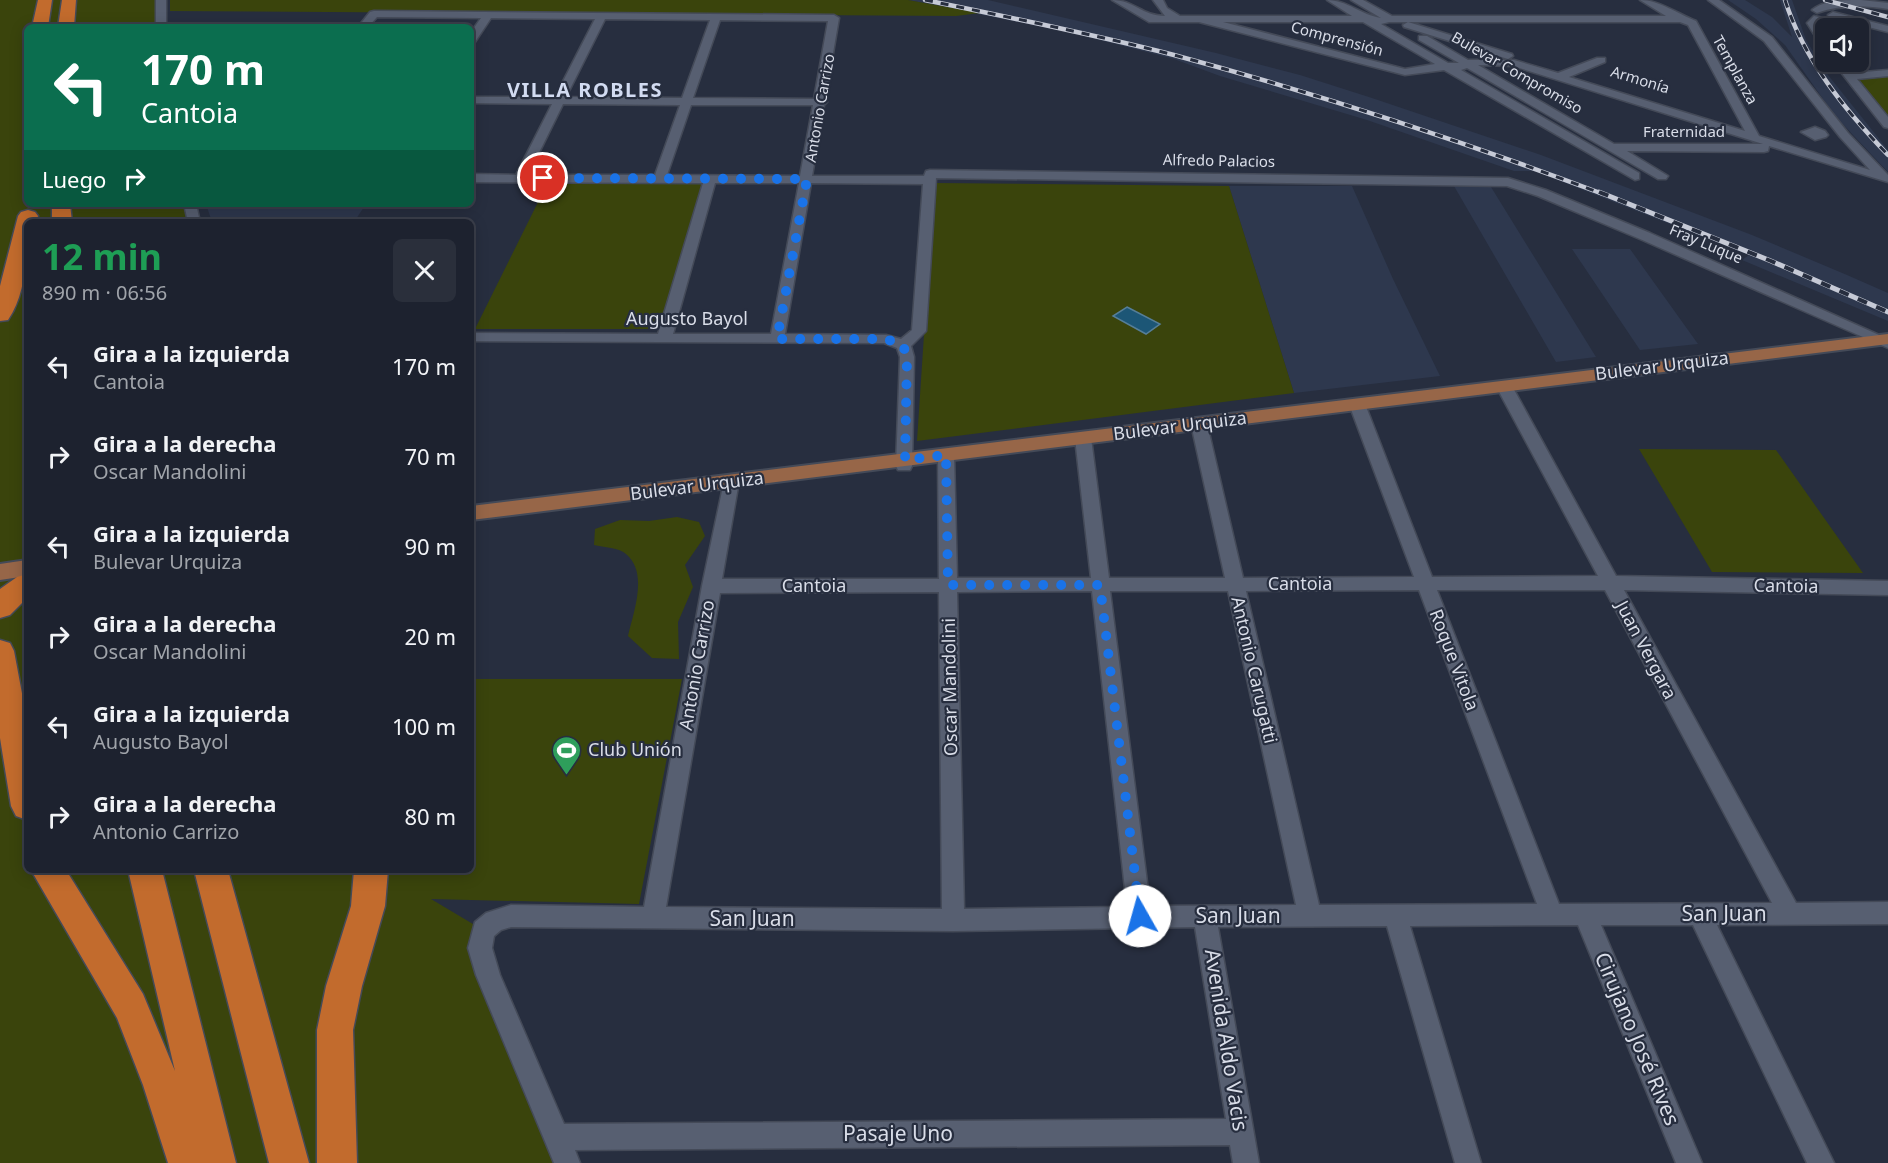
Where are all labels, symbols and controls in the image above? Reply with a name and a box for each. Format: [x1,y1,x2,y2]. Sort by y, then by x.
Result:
street label: Comprensión [1289,16,1386,60]
map controls [1815,18,1869,72]
button: sound [1815,18,1869,72]
street label: Bulevar Compromiso [1448,26,1587,118]
street label: Templanza [1709,31,1763,108]
text: 170 m [141,40,265,97]
icon: left [42,48,120,126]
street label: Antonio Carrizo [800,52,838,164]
street label: Armonía [1608,61,1672,97]
district label: VILLA ROBLES [507,76,663,103]
text: Cantoia [141,94,238,131]
street label: Fraternidad [1643,121,1725,141]
street label: Alfredo Palacios [1163,149,1275,171]
pin [517,152,568,203]
icon: arrive [526,161,559,194]
icon: right [118,162,151,195]
text: Luego [42,164,106,194]
street label: Fray Luque [1667,219,1746,267]
text: 12 min [42,232,162,281]
button: close [393,239,456,302]
text: 890 m · 06:56 [42,279,167,306]
street label: Augusto Bayol [626,306,748,330]
text: Gira a la izquierda [93,338,290,368]
street label: Bulevar Urquiza [1594,345,1730,385]
icon: left [42,350,75,383]
text: 170 m [392,351,456,381]
text: Cantoia [93,368,165,395]
street label: Bulevar Urquiza [1112,405,1248,445]
text: Gira a la derecha [93,428,277,458]
icon: right [42,440,75,473]
text: 70 m [405,441,456,471]
text: Oscar Mandolini [93,458,246,485]
street label: Bulevar Urquiza [629,465,765,505]
text: Gira a la izquierda [93,518,290,548]
icon: left [42,530,75,563]
text: 90 m [405,531,456,561]
text: Bulevar Urquiza [93,548,242,575]
street label: Cantoia [1268,571,1332,595]
street label: Cantoia [1753,572,1819,598]
street label: Cantoia [782,573,846,597]
street label: Antonio Carugatti [1226,594,1284,746]
street label: Juan Vergara [1610,594,1683,703]
street label: Antonio Carrizo [673,598,719,732]
street label: Roque Vitola [1425,606,1485,714]
text: Gira a la derecha [93,608,277,638]
street label: Oscar Mandolini [936,618,962,756]
icon: right [42,620,75,653]
text: 20 m [405,621,456,651]
text: Oscar Mandolini [93,638,246,665]
text: Gira a la izquierda [93,698,290,728]
icon: left [42,710,75,743]
text: 100 m [392,711,456,741]
text: Augusto Bayol [93,728,229,755]
sports icon: Club Unión [551,734,583,776]
place label: Club Unión [588,737,682,761]
text: Gira a la derecha [93,788,277,818]
icon: right [42,800,75,833]
text: 80 m [405,801,456,831]
text: Antonio Carrizo [93,818,239,845]
position arrow [1108,884,1172,948]
street label: San Juan [1681,899,1767,927]
street label: San Juan [1195,901,1281,929]
street label: San Juan [709,904,795,932]
street label: Avenida Aldo Vacis [1199,947,1255,1133]
street label: Cirujano José Rives [1589,948,1687,1129]
street label: Pasaje Uno [843,1119,953,1147]

